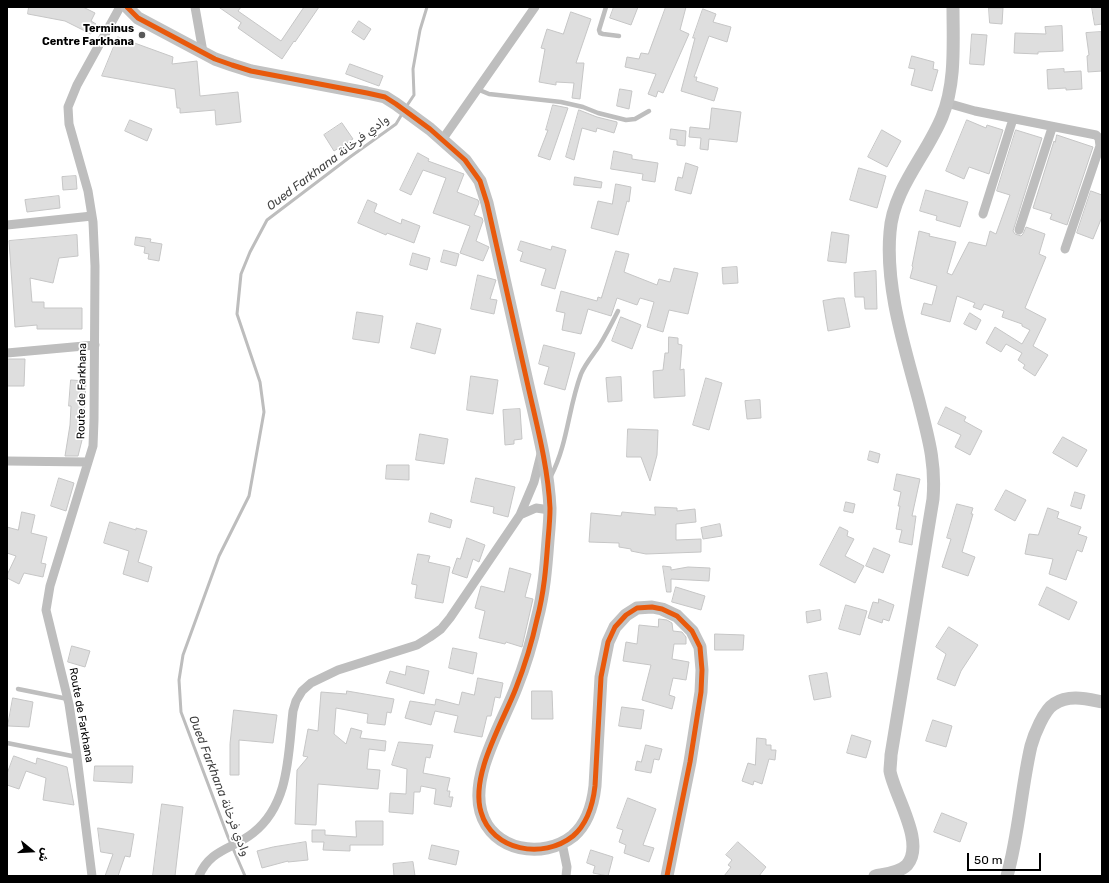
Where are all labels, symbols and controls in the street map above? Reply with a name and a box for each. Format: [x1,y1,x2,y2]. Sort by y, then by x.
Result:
place label: Terminus Centre Farkhana [42,22,134,48]
marker: Terminus Centre Farkhana [137,30,147,40]
water label: Oued Farkhana وادي فرخانة [264,112,392,214]
street label: Route de Farkhana [75,343,89,439]
street label: Route de Farkhana [66,666,96,764]
water label: Oued Farkhana وادي فرخانة [186,714,252,858]
north arrow [12,831,52,871]
scale bar [969,845,1043,871]
text: ش [36,846,52,863]
text: 50 m [974,853,1002,867]

